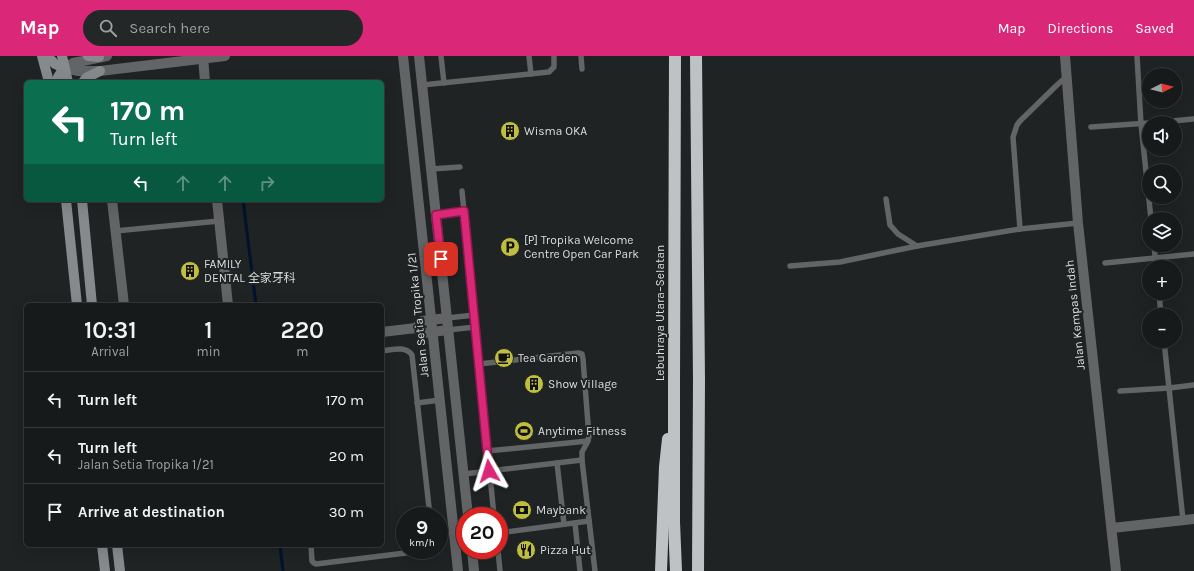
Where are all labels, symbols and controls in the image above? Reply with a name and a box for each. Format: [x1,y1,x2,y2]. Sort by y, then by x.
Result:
search box [83,10,363,46]
text: Map [20,17,59,39]
icon: search [97,17,119,39]
text: Search here [129,19,210,37]
text: Map [998,20,1026,37]
text: Directions [1048,20,1113,37]
text: Saved [1135,20,1174,37]
north arrow [1142,68,1182,108]
map controls [1142,68,1182,348]
text: 170 m [110,94,185,127]
icon: left [44,96,96,148]
button: sound [1142,116,1182,156]
building icon: Wisma OKA [499,120,521,142]
place label: Wisma OKA [524,124,587,138]
text: Turn left [110,128,178,150]
button: search [1142,164,1182,204]
icon: left [130,172,152,194]
icon: ahead [172,172,194,194]
icon: ahead [214,172,236,194]
icon: right [256,172,278,194]
button: layers [1142,212,1182,252]
place label: [P] Tropika Welcome Centre Open Car Park [524,233,639,261]
parking icon: [P] Tropika Welcome Centre Open Car Park [499,236,521,258]
pin [424,242,458,276]
street label: Lebuhraya Utara–Selatan [653,245,667,381]
icon: arrive [430,248,452,270]
street label: Jalan Setia Tropika 1/21 [404,252,432,378]
place label: FAMILY DENTAL 全家牙科 [204,257,296,285]
street label: Jalan Kempas Indah [1062,259,1088,371]
building icon: FAMILY DENTAL 全家牙科 [179,260,201,282]
button: + [1142,260,1182,300]
button: − [1142,308,1182,348]
text: 10:31 [84,316,137,344]
text: 1 [204,316,213,344]
text: 220 [280,316,324,344]
text: Arrival [91,344,129,359]
text: min [197,344,220,359]
text: m [296,344,308,359]
cafe icon: Tea Garden [493,347,515,369]
place label: Tea Garden [518,351,578,365]
building icon: Show Village [523,373,545,395]
place label: Show Village [548,377,617,391]
icon: left [44,389,66,411]
text: Turn left [78,391,137,409]
text: 170 m [326,391,364,409]
sports icon: Anytime Fitness [513,420,535,442]
place label: Anytime Fitness [538,424,626,438]
text: Turn left [78,439,137,457]
icon: left [44,445,66,467]
text: 20 m [329,447,364,465]
position arrow [468,450,510,492]
text: Jalan Setia Tropika 1/21 [78,457,214,472]
bank icon: Maybank [511,499,533,521]
icon: arrive [44,501,66,523]
text: Arrive at destination [78,503,225,521]
text: 30 m [329,503,364,521]
place label: Maybank [536,503,586,517]
speed limit sign: 20 [456,507,508,559]
text: 9 [416,516,428,539]
text: km/h [409,537,435,549]
restaurant icon: Pizza Hut [515,539,537,561]
place label: Pizza Hut [540,543,591,557]

